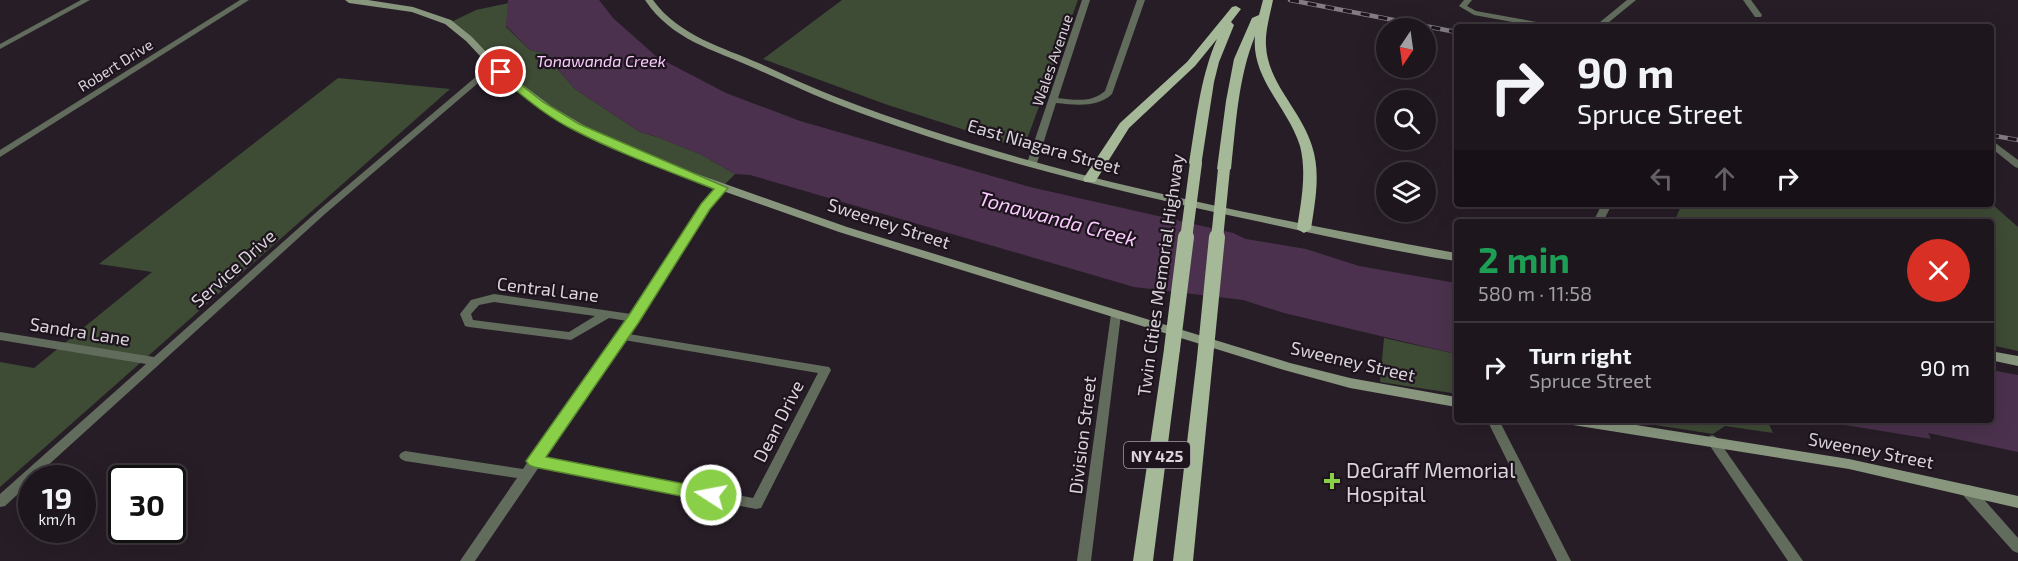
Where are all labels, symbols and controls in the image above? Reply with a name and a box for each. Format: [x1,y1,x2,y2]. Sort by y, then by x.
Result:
street label: Wales Avenue [1028,12,1076,108]
north arrow [1376,18,1436,78]
map controls [1376,18,1436,222]
street label: Robert Drive [74,35,156,95]
pin [475,46,526,97]
text: 90 m [1577,46,1674,96]
icon: right [1478,48,1556,126]
water label: Tonawanda Creek [536,51,666,70]
icon: arrive [484,55,517,88]
button: search [1376,90,1436,150]
text: Spruce Street [1577,97,1743,129]
street label: East Niagara Street [965,114,1123,178]
street label: Twin Cities Memorial Highway [1132,152,1188,398]
button: layers [1376,162,1436,222]
icon: left [1645,162,1678,195]
icon: ahead [1708,162,1741,195]
icon: right [1771,162,1804,195]
water label: Tonawanda Creek [977,185,1139,251]
street label: Sweeney Street [825,193,953,253]
street label: Service Drive [186,224,280,312]
text: 2 min [1478,237,1570,280]
button: close [1907,239,1970,302]
street label: Central Lane [496,272,600,306]
text: 580 m · 11:58 [1478,281,1592,305]
street label: Sandra Lane [28,312,132,350]
street label: Sweeney Street [1288,336,1418,386]
text: Turn right [1529,342,1631,368]
icon: right [1478,351,1511,384]
text: 90 m [1920,354,1970,380]
text: Spruce Street [1529,368,1652,392]
street label: Division Street [1064,375,1100,495]
street label: Dean Drive [748,376,808,466]
street label: Sweeney Street [1806,427,1936,473]
road number: NY 425 [1124,442,1190,468]
place label: DeGraff Memorial Hospital [1346,457,1516,506]
position arrow [679,463,743,527]
speed limit sign: 30 [108,465,186,543]
marker: DeGraff Memorial Hospital [1323,472,1341,490]
text: 19 [42,479,72,515]
text: km/h [38,510,76,528]

